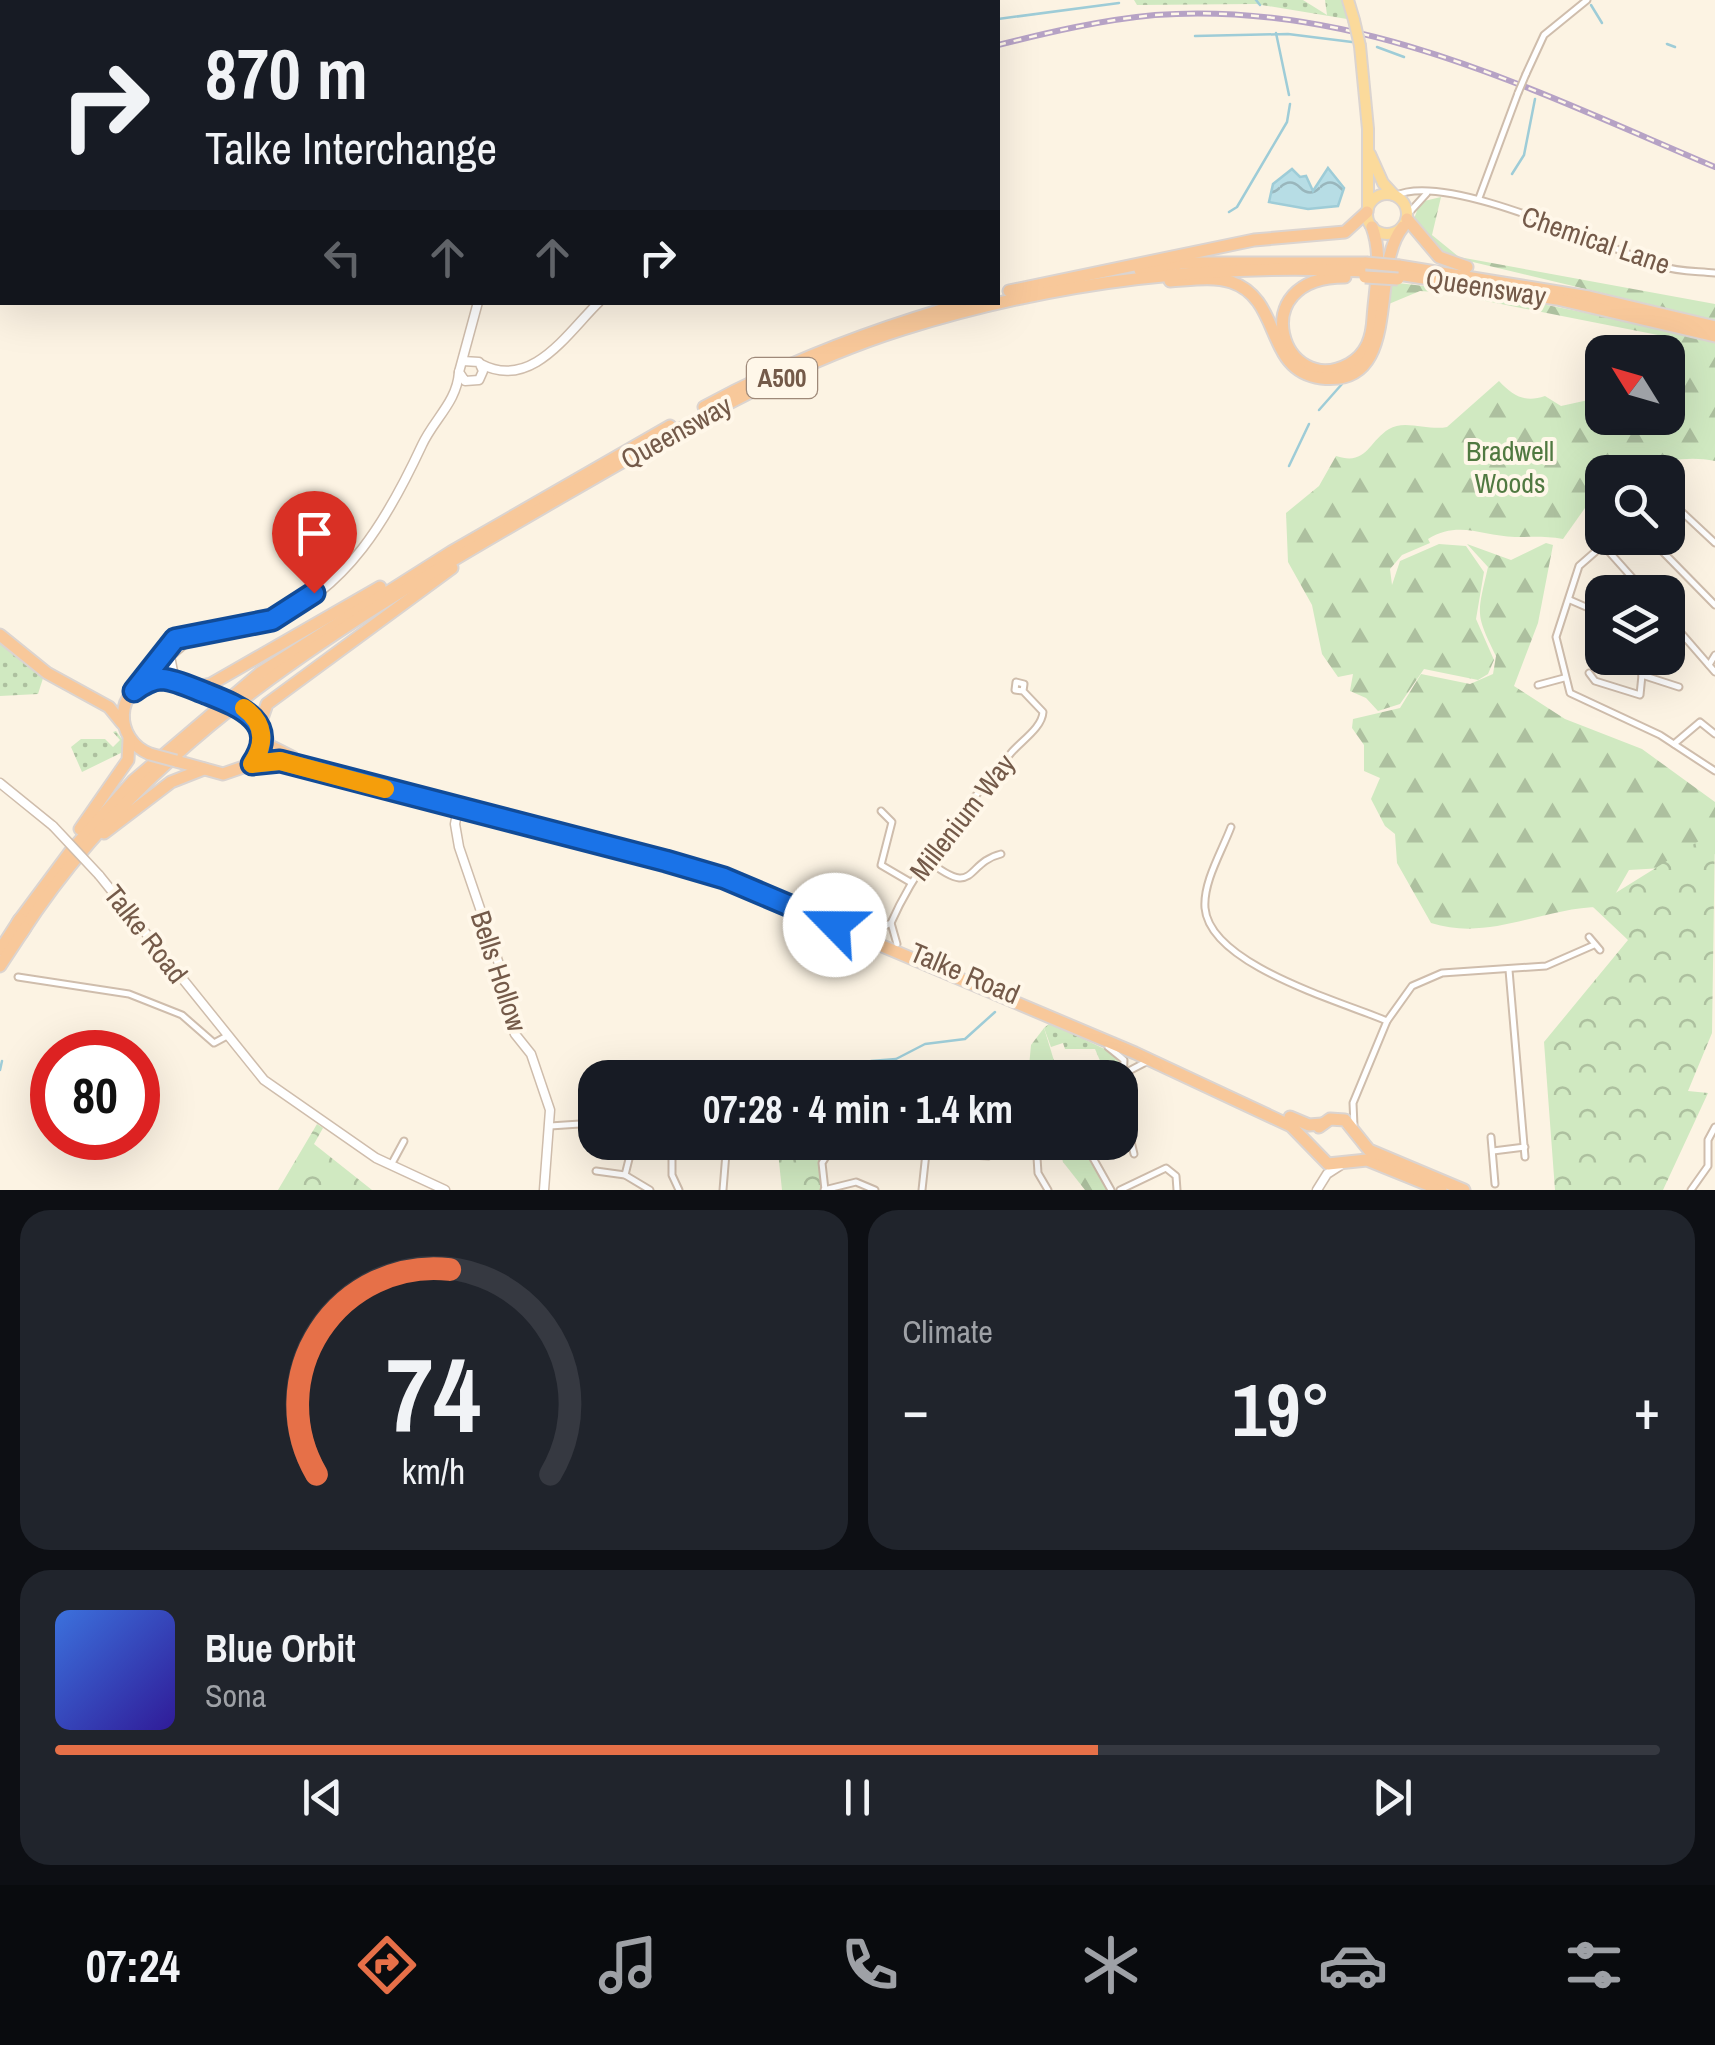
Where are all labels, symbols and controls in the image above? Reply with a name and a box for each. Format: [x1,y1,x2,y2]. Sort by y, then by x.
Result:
text: 870 m [205,27,368,121]
icon: right [40,40,170,170]
text: Talke Interchange [205,117,497,178]
street label: Chemical Lane [1517,197,1675,283]
icon: left [315,230,370,285]
icon: ahead [420,230,475,285]
icon: ahead [525,230,580,285]
icon: right [630,230,685,285]
street label: Queensway [1423,259,1549,315]
north arrow [1585,335,1685,435]
map controls [1585,335,1685,675]
road number: A500 [747,358,817,398]
street label: Queensway [614,386,739,478]
park label: Bradwell Woods [1466,432,1554,502]
button: search [1585,455,1685,555]
pin [272,491,357,594]
icon: arrive [287,506,342,561]
button: layers [1585,575,1685,675]
street label: Millenium Way [901,745,1024,888]
position arrow [783,873,887,977]
street label: Talke Road [96,877,196,991]
street label: Bells Hollow [462,906,537,1037]
street label: Talke Road [905,933,1025,1013]
speed limit sign: 80 [30,1030,160,1160]
text: 07:28 · 4 min · 1.4 km [703,1084,1013,1135]
text: Climate [903,1310,993,1353]
text: 74 [386,1324,481,1464]
text: 19° [1232,1358,1330,1459]
text: − [903,1372,929,1446]
text: + [1634,1372,1660,1446]
text: km/h [402,1447,466,1495]
text: Blue Orbit [205,1623,356,1674]
text: Sona [205,1674,266,1717]
icon: previous [295,1770,350,1825]
icon: pause [830,1770,885,1825]
icon: next [1365,1770,1420,1825]
icon: directions [352,1930,422,2000]
icon: music [593,1930,663,2000]
icon: phone [835,1930,905,2000]
icon: climate [1076,1930,1146,2000]
icon: car [1318,1930,1388,2000]
icon: filters [1559,1930,1629,2000]
text: 07:24 [86,1935,180,1996]

